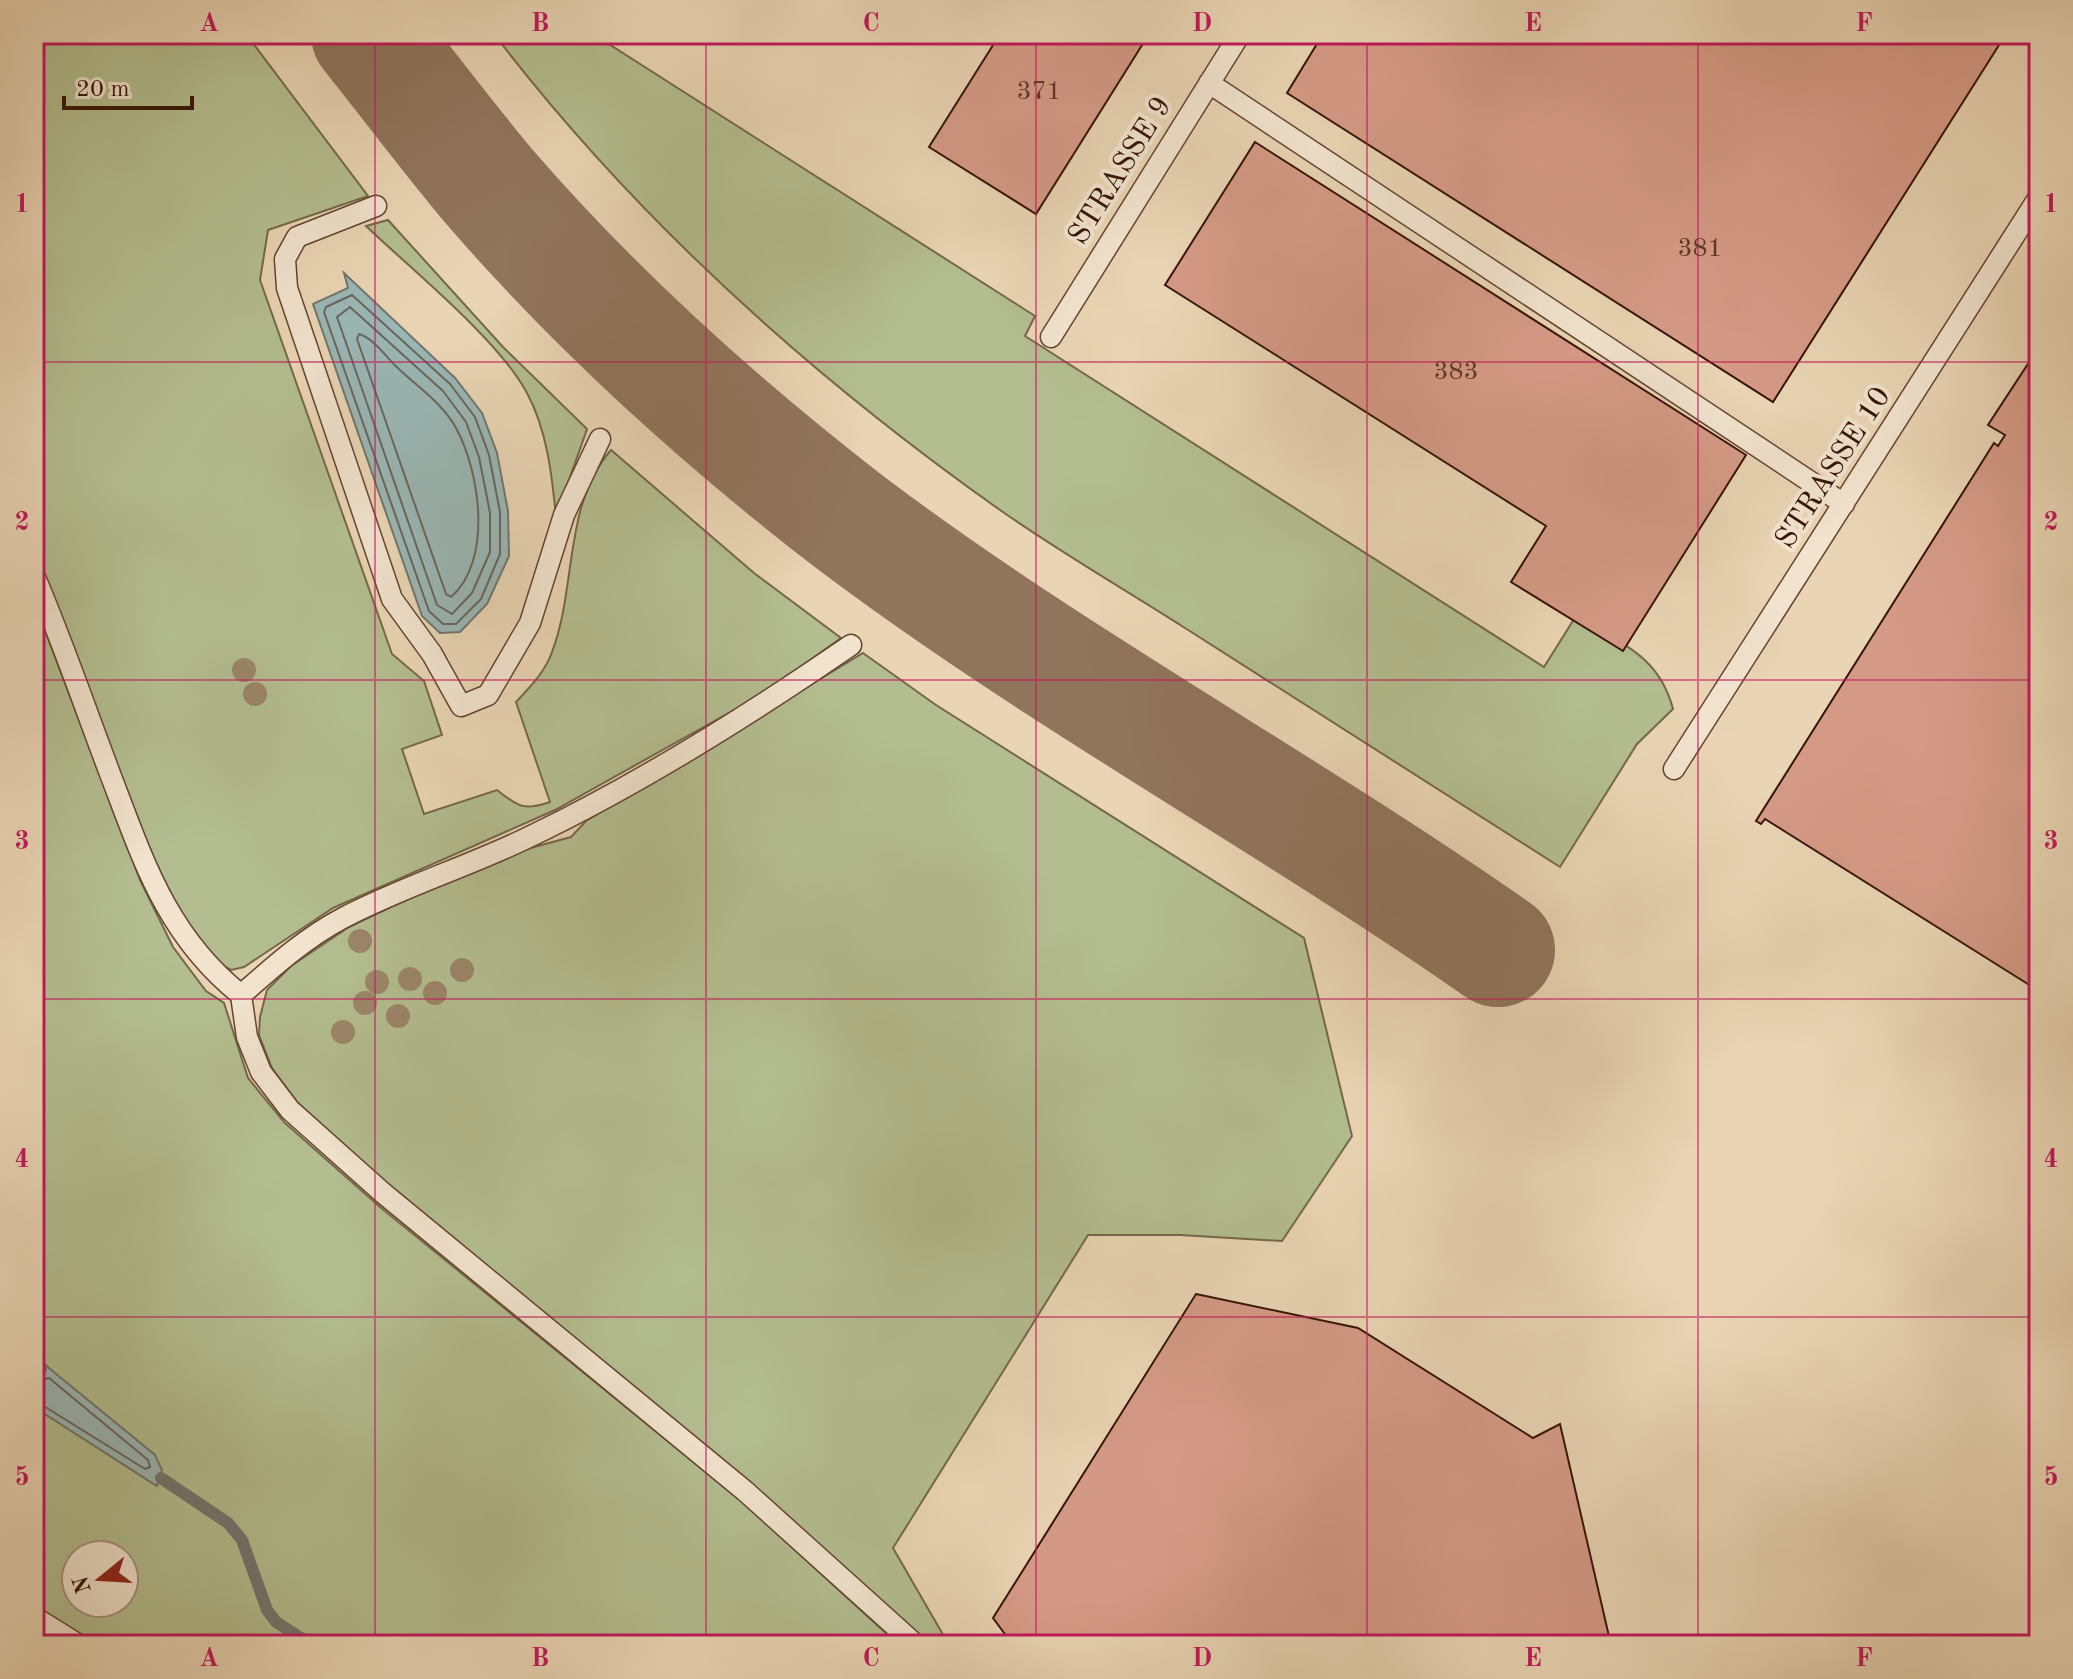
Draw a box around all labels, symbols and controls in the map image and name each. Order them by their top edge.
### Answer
text: A [199,11,219,37]
text: B [531,11,549,37]
text: C [862,11,880,37]
text: D [1192,11,1212,37]
text: E [1524,11,1542,37]
text: F [1855,11,1873,37]
scale bar [64,60,192,110]
text: 20 m [76,78,130,102]
house number: 371 [1016,79,1062,105]
street label: STRASSE 9 [1063,92,1178,250]
text: 1 [14,192,30,218]
text: 1 [2043,192,2059,218]
house number: 381 [1677,236,1723,262]
house number: 383 [1433,359,1479,385]
street label: STRASSE 10 [1771,382,1897,554]
text: 2 [14,510,30,536]
text: 2 [2043,510,2059,536]
text: 3 [14,829,30,855]
text: 3 [2043,829,2059,855]
text: 4 [14,1147,30,1173]
text: 4 [2043,1147,2059,1173]
text: 5 [14,1465,30,1491]
text: 5 [2043,1465,2059,1491]
north arrow [60,1539,140,1619]
text: N [70,1573,96,1596]
text: A [199,1646,219,1672]
text: B [531,1646,549,1672]
text: C [862,1646,880,1672]
text: D [1192,1646,1212,1672]
text: E [1524,1646,1542,1672]
text: F [1855,1646,1873,1672]

